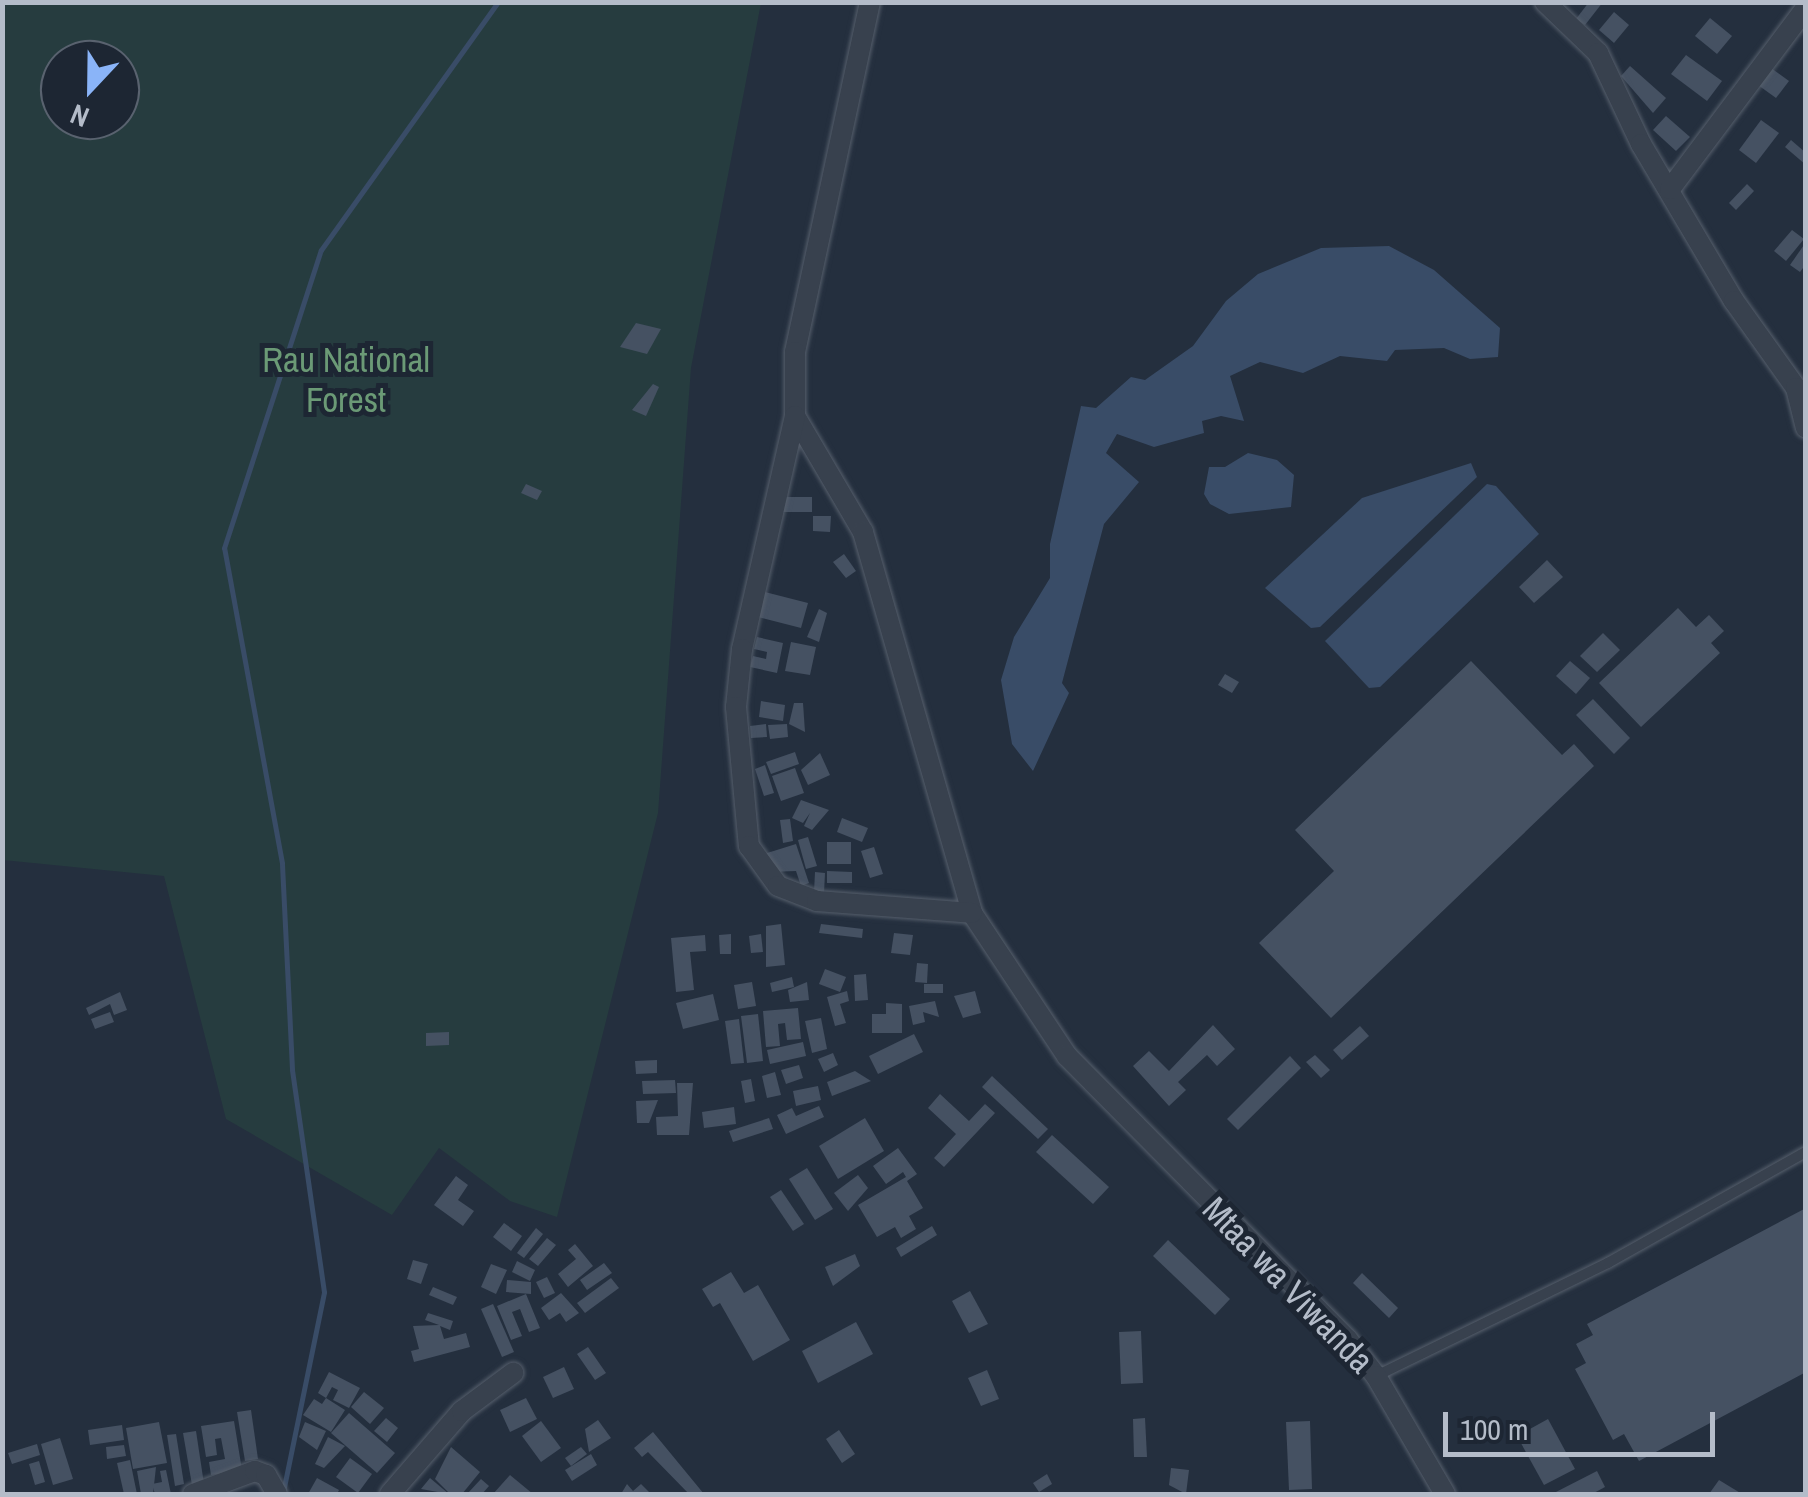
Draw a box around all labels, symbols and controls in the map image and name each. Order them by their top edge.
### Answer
north arrow [40,40,140,140]
text: N [65,95,94,137]
park label: Rau National Forest [262,339,430,421]
street label: Mtaa wa Viwanda [1194,1189,1382,1381]
scale bar [1448,1392,1720,1454]
text: 100 m [1460,1409,1528,1449]

